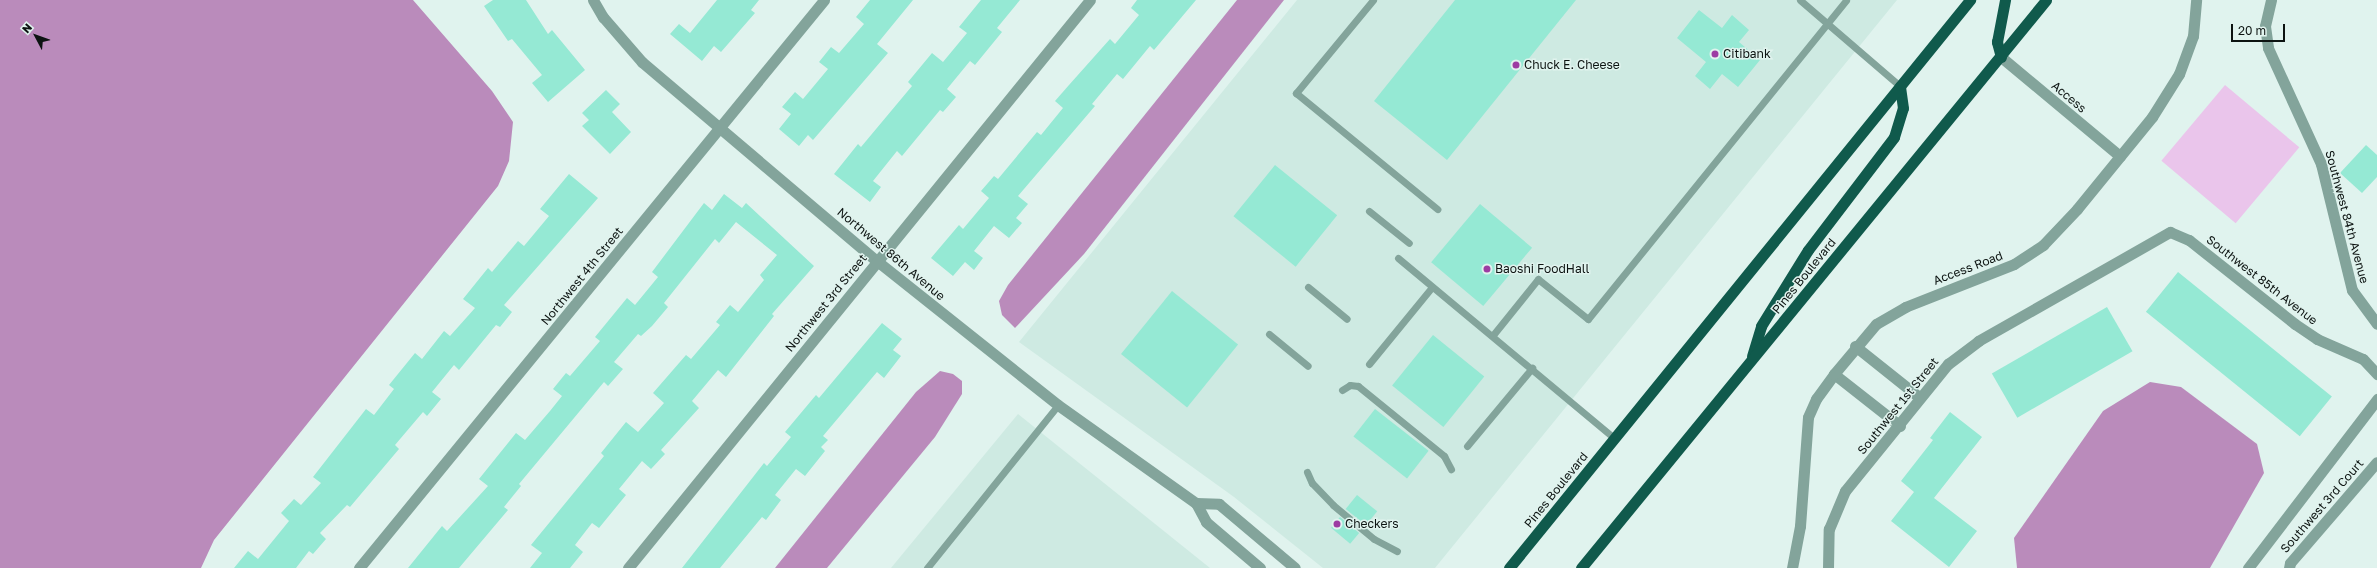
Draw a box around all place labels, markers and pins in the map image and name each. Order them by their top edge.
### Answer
place label: Citibank [1723,47,1771,61]
marker: Citibank [1710,49,1720,59]
place label: Chuck E. Cheese [1524,58,1620,72]
marker: Chuck E. Cheese [1511,60,1521,70]
place label: Baoshi FoodHall [1495,262,1589,276]
marker: Baoshi FoodHall [1482,264,1492,274]
place label: Checkers [1345,517,1399,531]
marker: Checkers [1332,519,1342,529]

